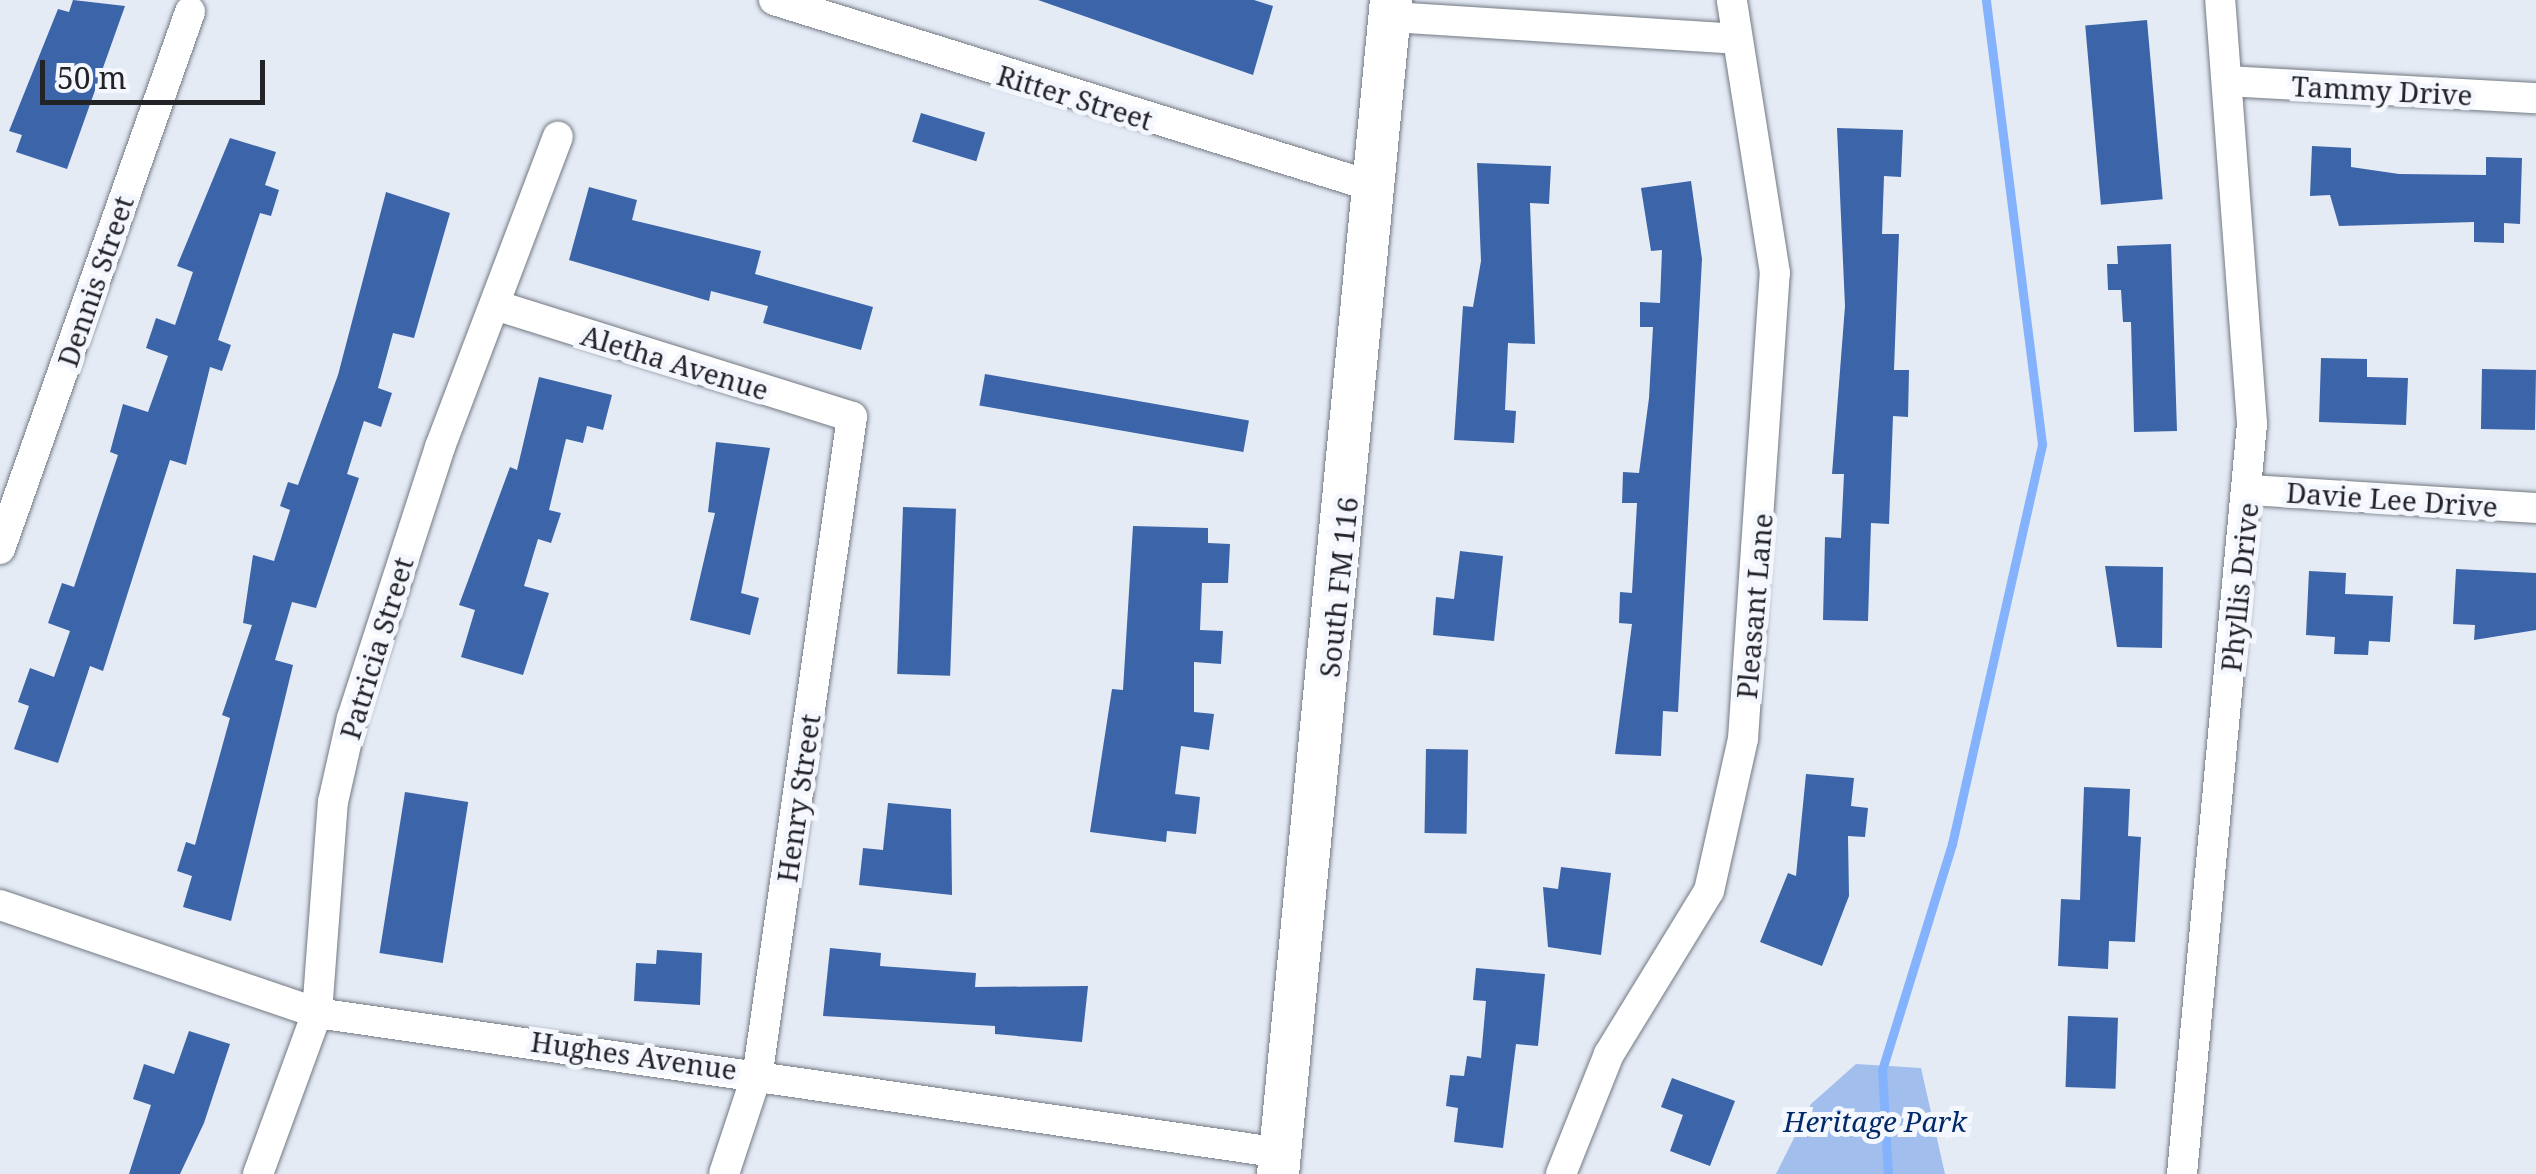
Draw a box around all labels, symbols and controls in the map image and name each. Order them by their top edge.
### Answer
scale bar [45,40,270,102]
text: 50 m [57,57,127,98]
street label: Ritter Street [993,57,1157,137]
street label: Tammy Drive [2291,68,2473,112]
street label: Dennis Street [50,191,140,371]
street label: Aletha Avenue [577,318,773,406]
street label: Davie Lee Drive [2285,475,2499,523]
street label: South FM 116 [1312,495,1364,679]
street label: Phyllis Drive [2213,501,2265,673]
street label: Pleasant Lane [1729,512,1779,700]
street label: Patricia Street [332,553,420,743]
street label: Henry Street [770,712,826,884]
street label: Hughes Avenue [529,1024,739,1086]
park label: Heritage Park [1783,1104,1967,1138]

